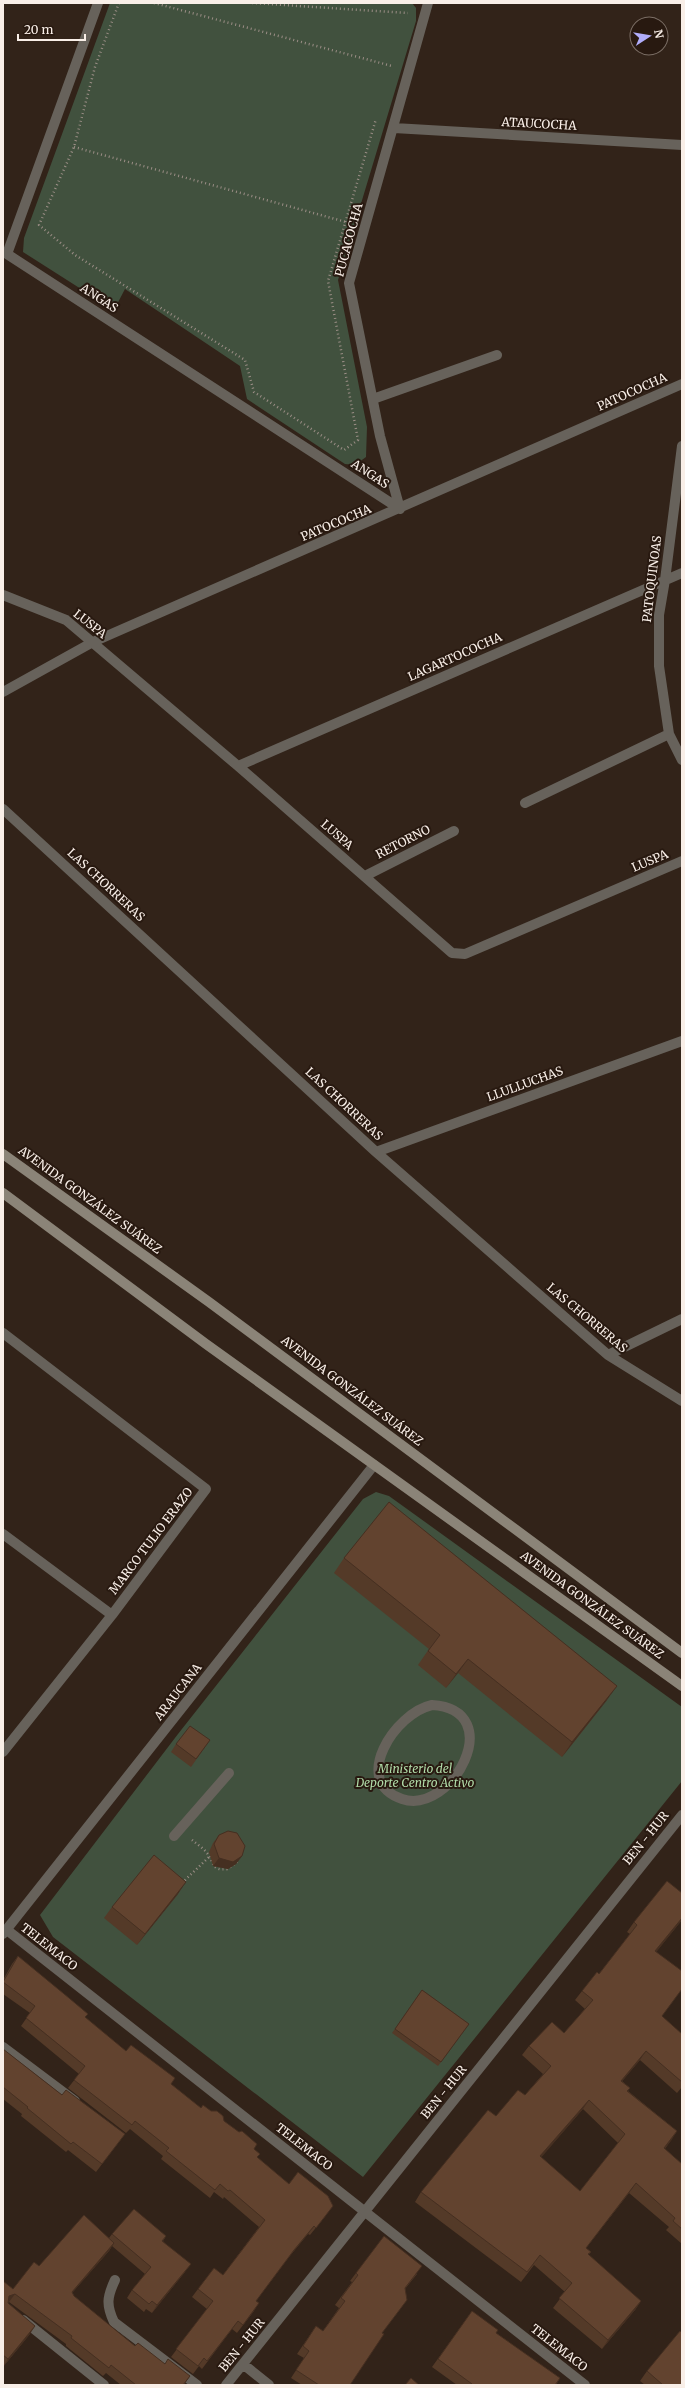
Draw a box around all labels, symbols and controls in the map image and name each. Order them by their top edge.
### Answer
scale bar [18,16,85,42]
north arrow [629,16,669,56]
text: 20 m [24,22,53,37]
text: N [651,28,667,40]
street label: ATAUCOCHA [500,114,578,133]
street label: PUCACOCHA [331,201,366,278]
street label: ANGAS [77,279,121,315]
street label: PATOCOCHA [595,369,670,414]
street label: ANGAS [348,455,392,491]
street label: PATOCOCHA [298,501,374,544]
street label: PATOQUINOAS [639,535,664,623]
street label: LUSPA [71,606,110,642]
street label: LAGARTOCOCHA [405,629,505,684]
street label: LUSPA [318,816,357,853]
street label: RETORNO [373,821,433,862]
street label: LAS CHORRERAS [64,845,148,924]
street label: LUSPA [629,846,671,875]
street label: LLULLUCHAS [485,1063,565,1104]
street label: LAS CHORRERAS [302,1064,386,1143]
street label: AVENIDA GONZÁLEZ SUÁREZ [15,1142,165,1257]
street label: LAS CHORRERAS [544,1280,631,1356]
street label: AVENIDA GONZÁLEZ SUÁREZ [278,1332,426,1449]
street label: MARCO TULIO ERAZO [106,1484,196,1597]
street label: AVENIDA GONZÁLEZ SUÁREZ [517,1547,667,1662]
street label: ARAUCANA [150,1660,205,1724]
park label: Ministerio del Deporte Centro Activo [355,1761,475,1790]
street label: BEN - HUR [620,1807,672,1867]
street label: TELEMACO [18,1920,81,1974]
street label: BEN - HUR [418,2061,470,2121]
street label: TELEMACO [273,2120,336,2174]
street label: BEN - HUR [216,2314,268,2374]
street label: TELEMACO [528,2321,591,2375]

